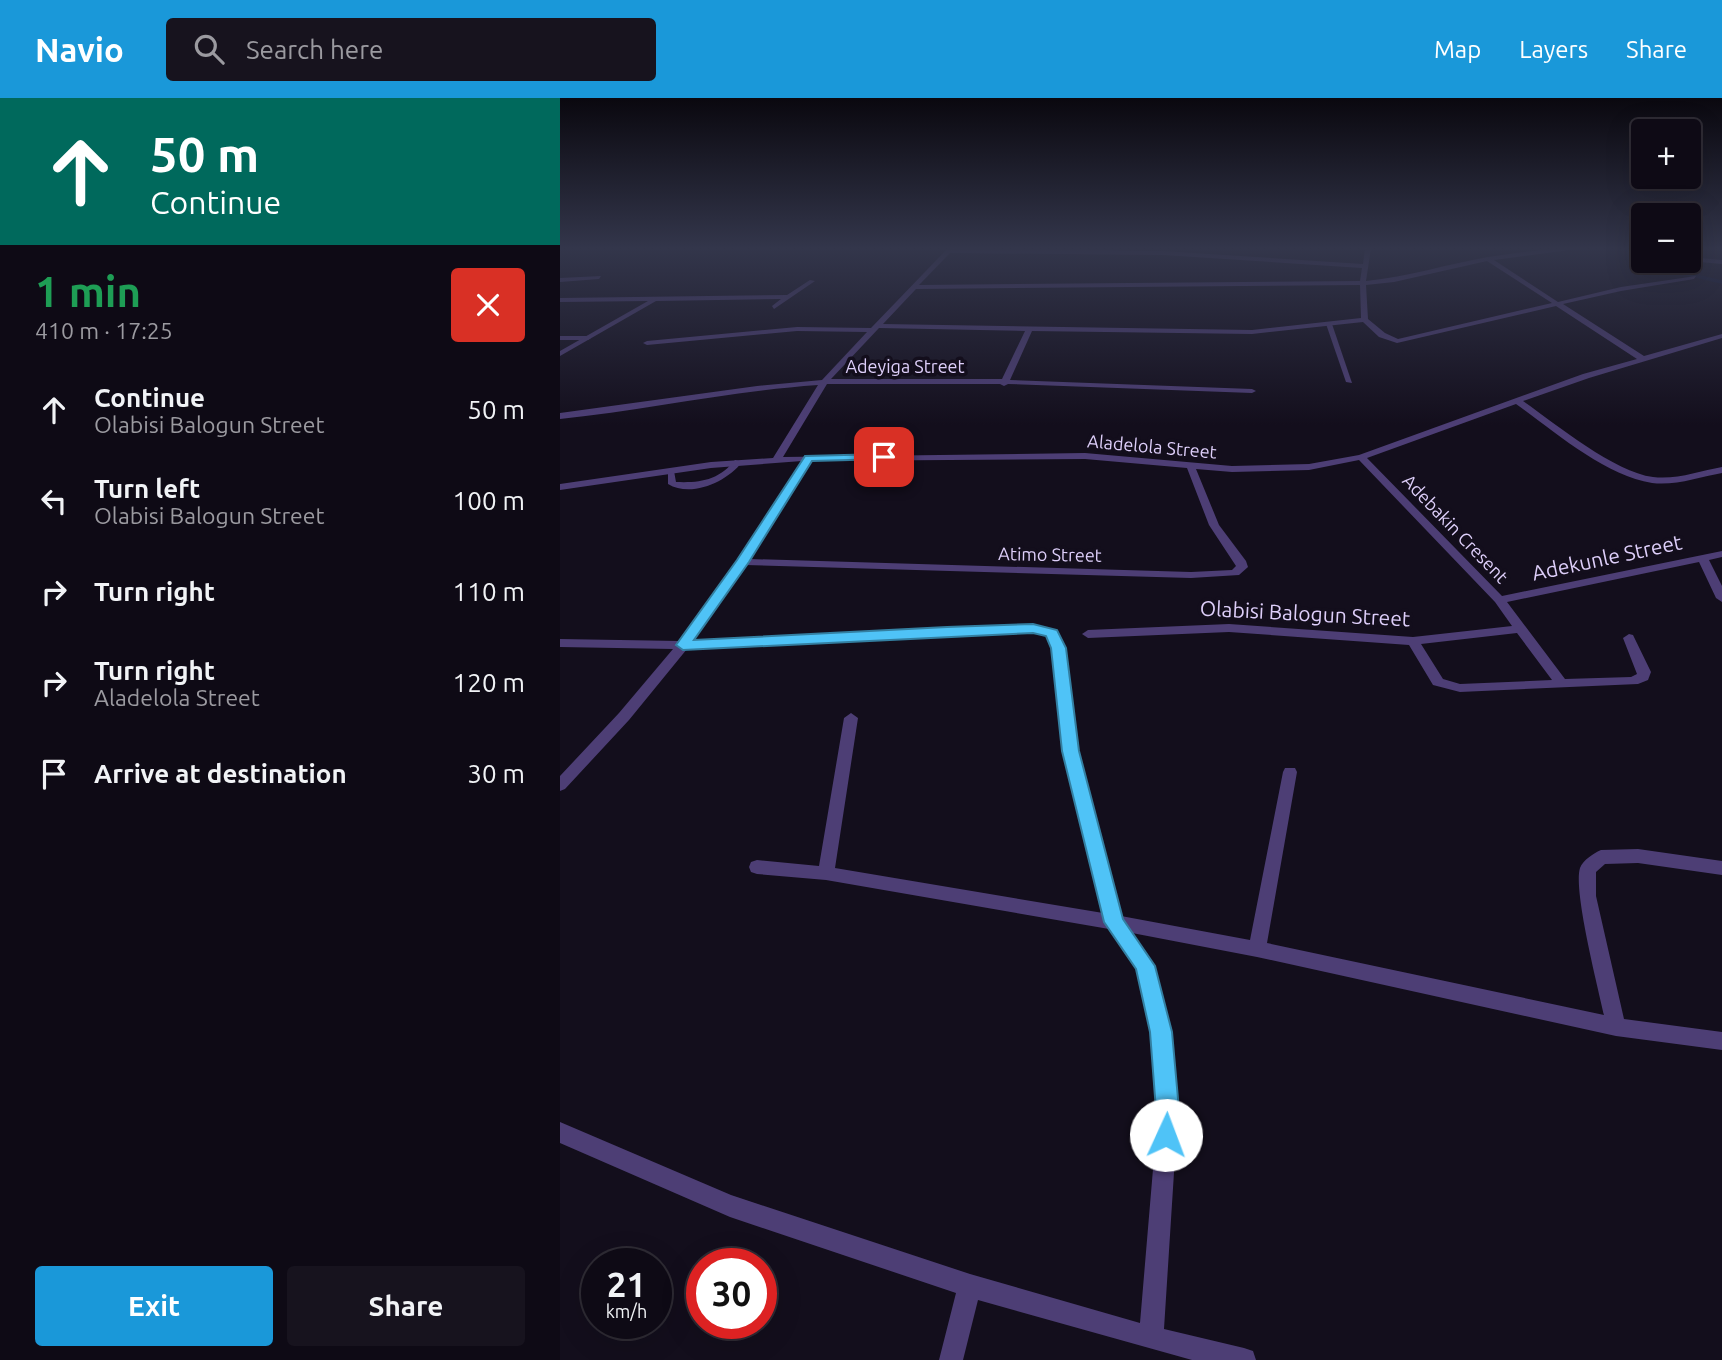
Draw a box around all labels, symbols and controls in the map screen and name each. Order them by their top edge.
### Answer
search box [166,18,656,81]
icon: search [190,30,228,68]
text: Navio [35,31,124,68]
text: Search here [246,35,383,64]
text: Map [1434,36,1481,63]
text: Layers [1519,36,1588,63]
text: Share [1626,36,1687,63]
map controls [1631,119,1701,273]
button: + [1631,119,1701,189]
icon: ahead [35,126,126,217]
text: 50 m [150,126,259,181]
text: Continue [150,184,281,220]
button: − [1631,203,1701,273]
text: 1 min [35,268,141,315]
button: close [451,268,525,342]
text: 410 m · 17:25 [35,318,173,343]
street label: Adeyiga Street [845,356,965,376]
text: Continue [94,383,205,412]
icon: ahead [35,391,73,429]
text: 50 m [467,395,525,424]
text: Olabisi Balogun Street [94,412,325,437]
pin [854,427,914,487]
street label: Aladelola Street [1087,430,1218,462]
icon: arrive [865,438,903,476]
street label: Adebakin Cresent [1399,470,1512,587]
text: Turn left [94,474,200,503]
icon: left [35,482,73,520]
text: 100 m [453,486,525,515]
text: Olabisi Balogun Street [94,503,325,528]
street label: Adekunle Street [1530,529,1684,585]
street label: Atimo Street [998,543,1102,565]
icon: right [35,573,73,611]
text: Turn right [94,577,215,606]
text: 110 m [453,577,525,606]
street label: Olabisi Balogun Street [1199,596,1411,630]
text: Turn right [94,656,215,685]
icon: right [35,664,73,702]
text: 120 m [453,668,525,697]
text: Aladelola Street [94,685,260,710]
icon: arrive [35,755,73,793]
text: Arrive at destination [94,759,347,788]
text: 30 m [467,759,525,788]
position arrow [1129,1098,1203,1172]
speed limit sign: 30 [686,1248,777,1339]
text: 21 [607,1264,646,1304]
button: Exit [35,1266,273,1346]
button: Share [287,1266,525,1346]
text: km/h [606,1301,647,1321]

